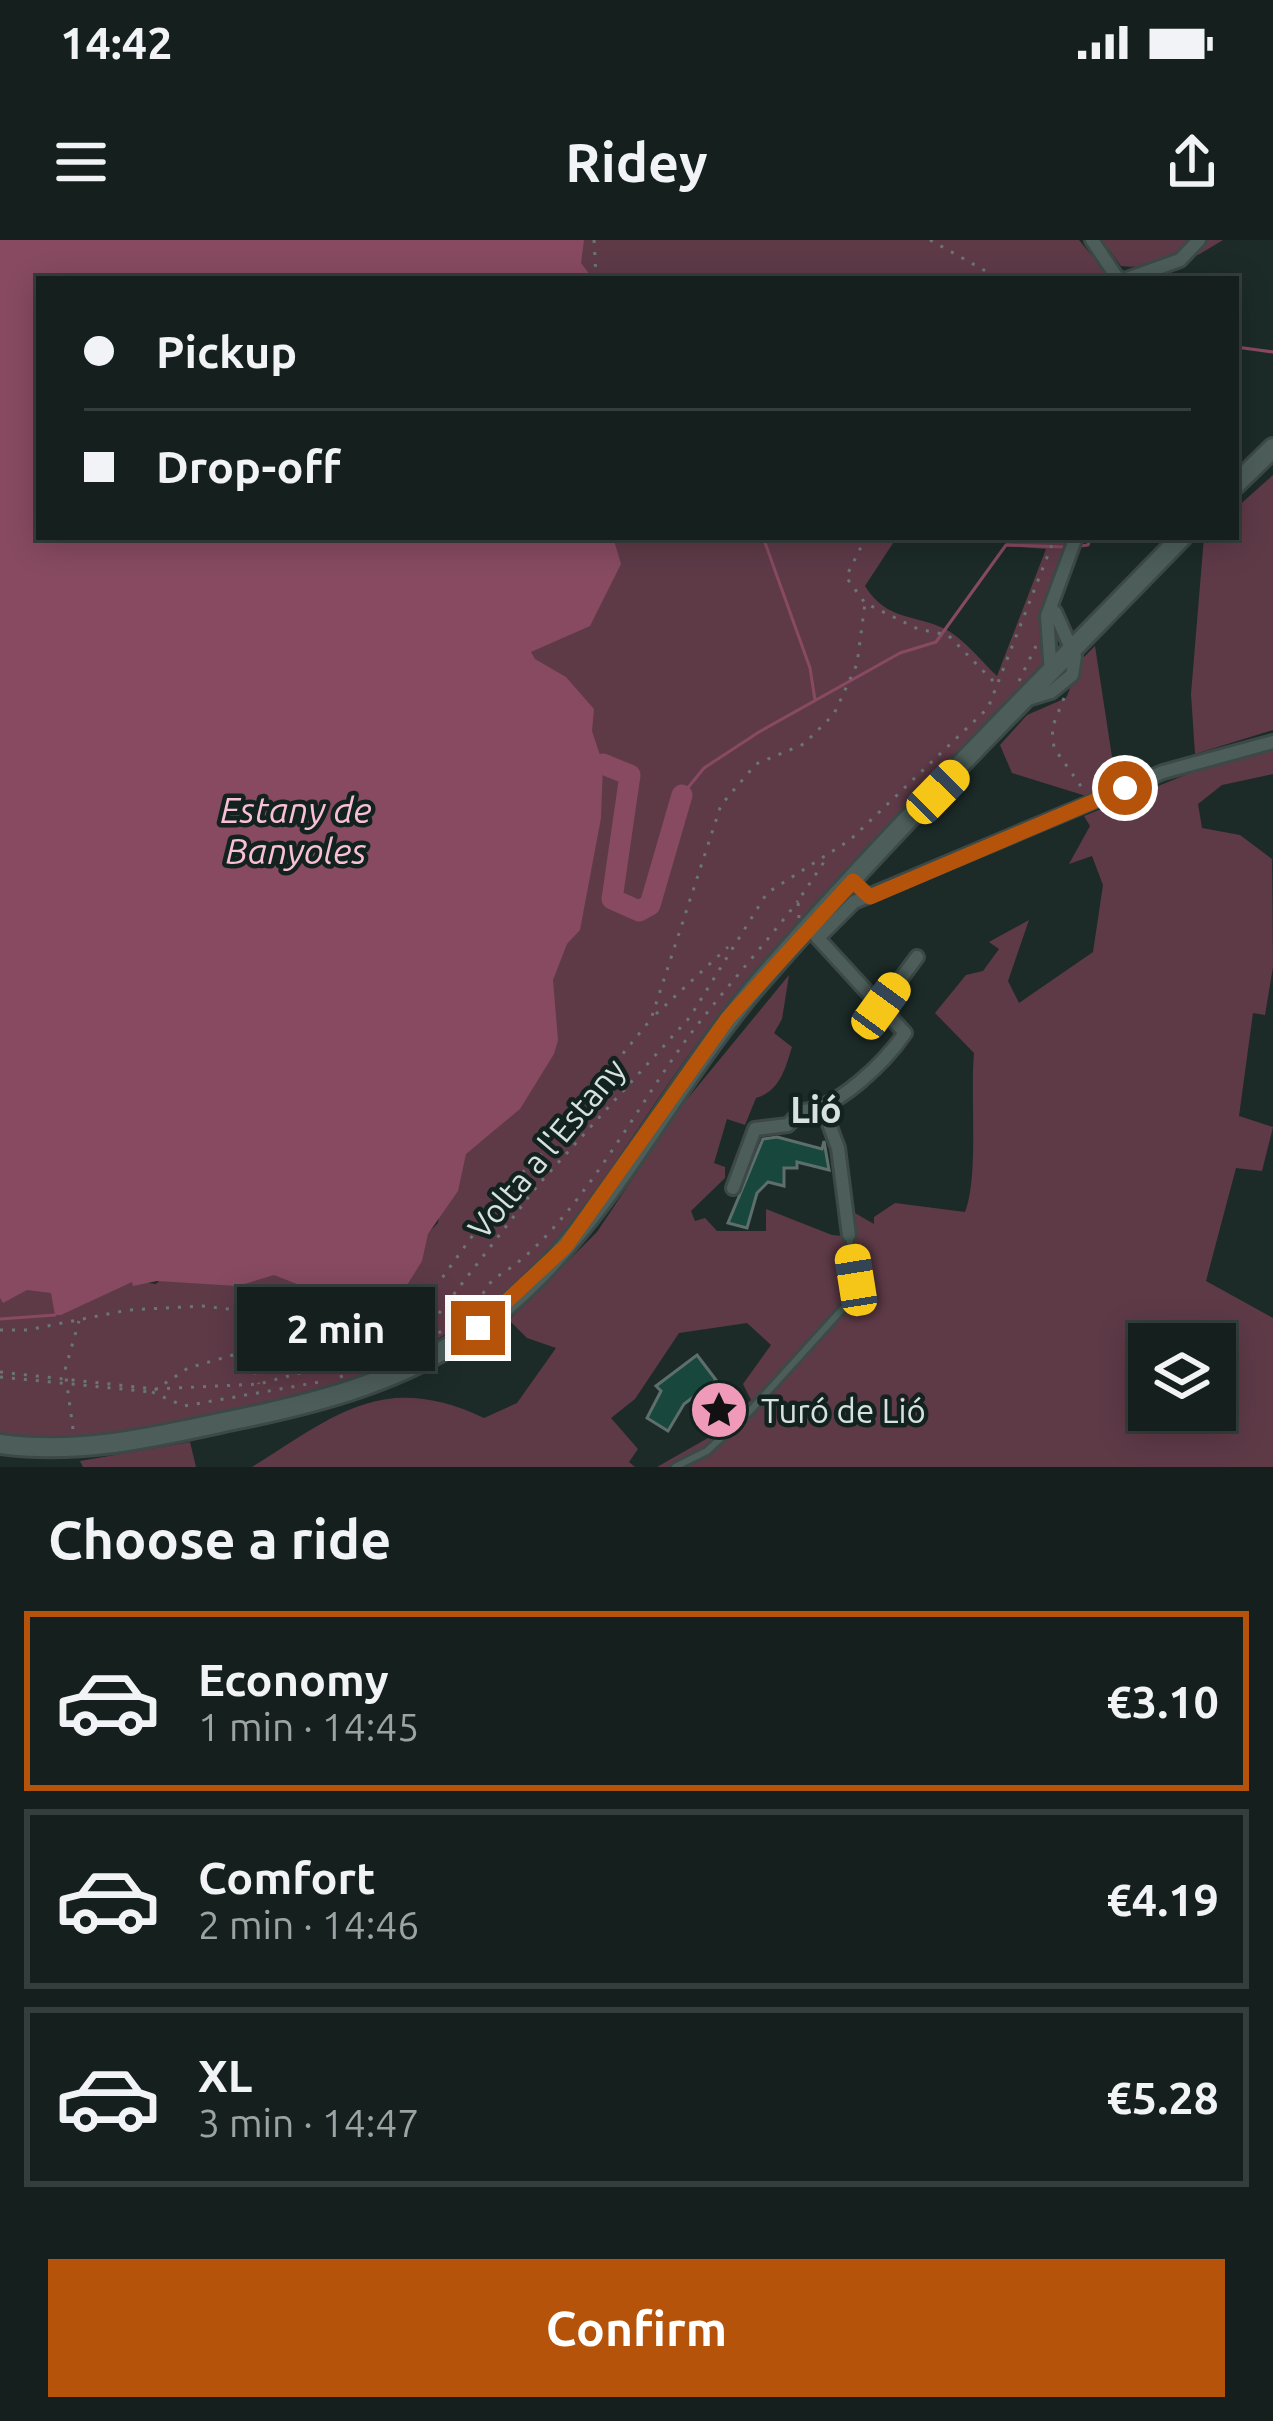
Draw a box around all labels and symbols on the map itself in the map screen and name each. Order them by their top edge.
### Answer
car [900,754,976,830]
route start [1098,761,1152,815]
water label: Estany de Banyoles [220,789,372,871]
car [845,966,917,1046]
street label: Volta a l'Estany [460,1050,632,1245]
district label: Lió [790,1089,842,1130]
car [833,1242,879,1318]
callout: 2 min [238,1286,436,1370]
route end [451,1301,505,1355]
place icon: Turó de Lió [688,1379,750,1441]
place label: Turó de Lió [761,1392,926,1429]

